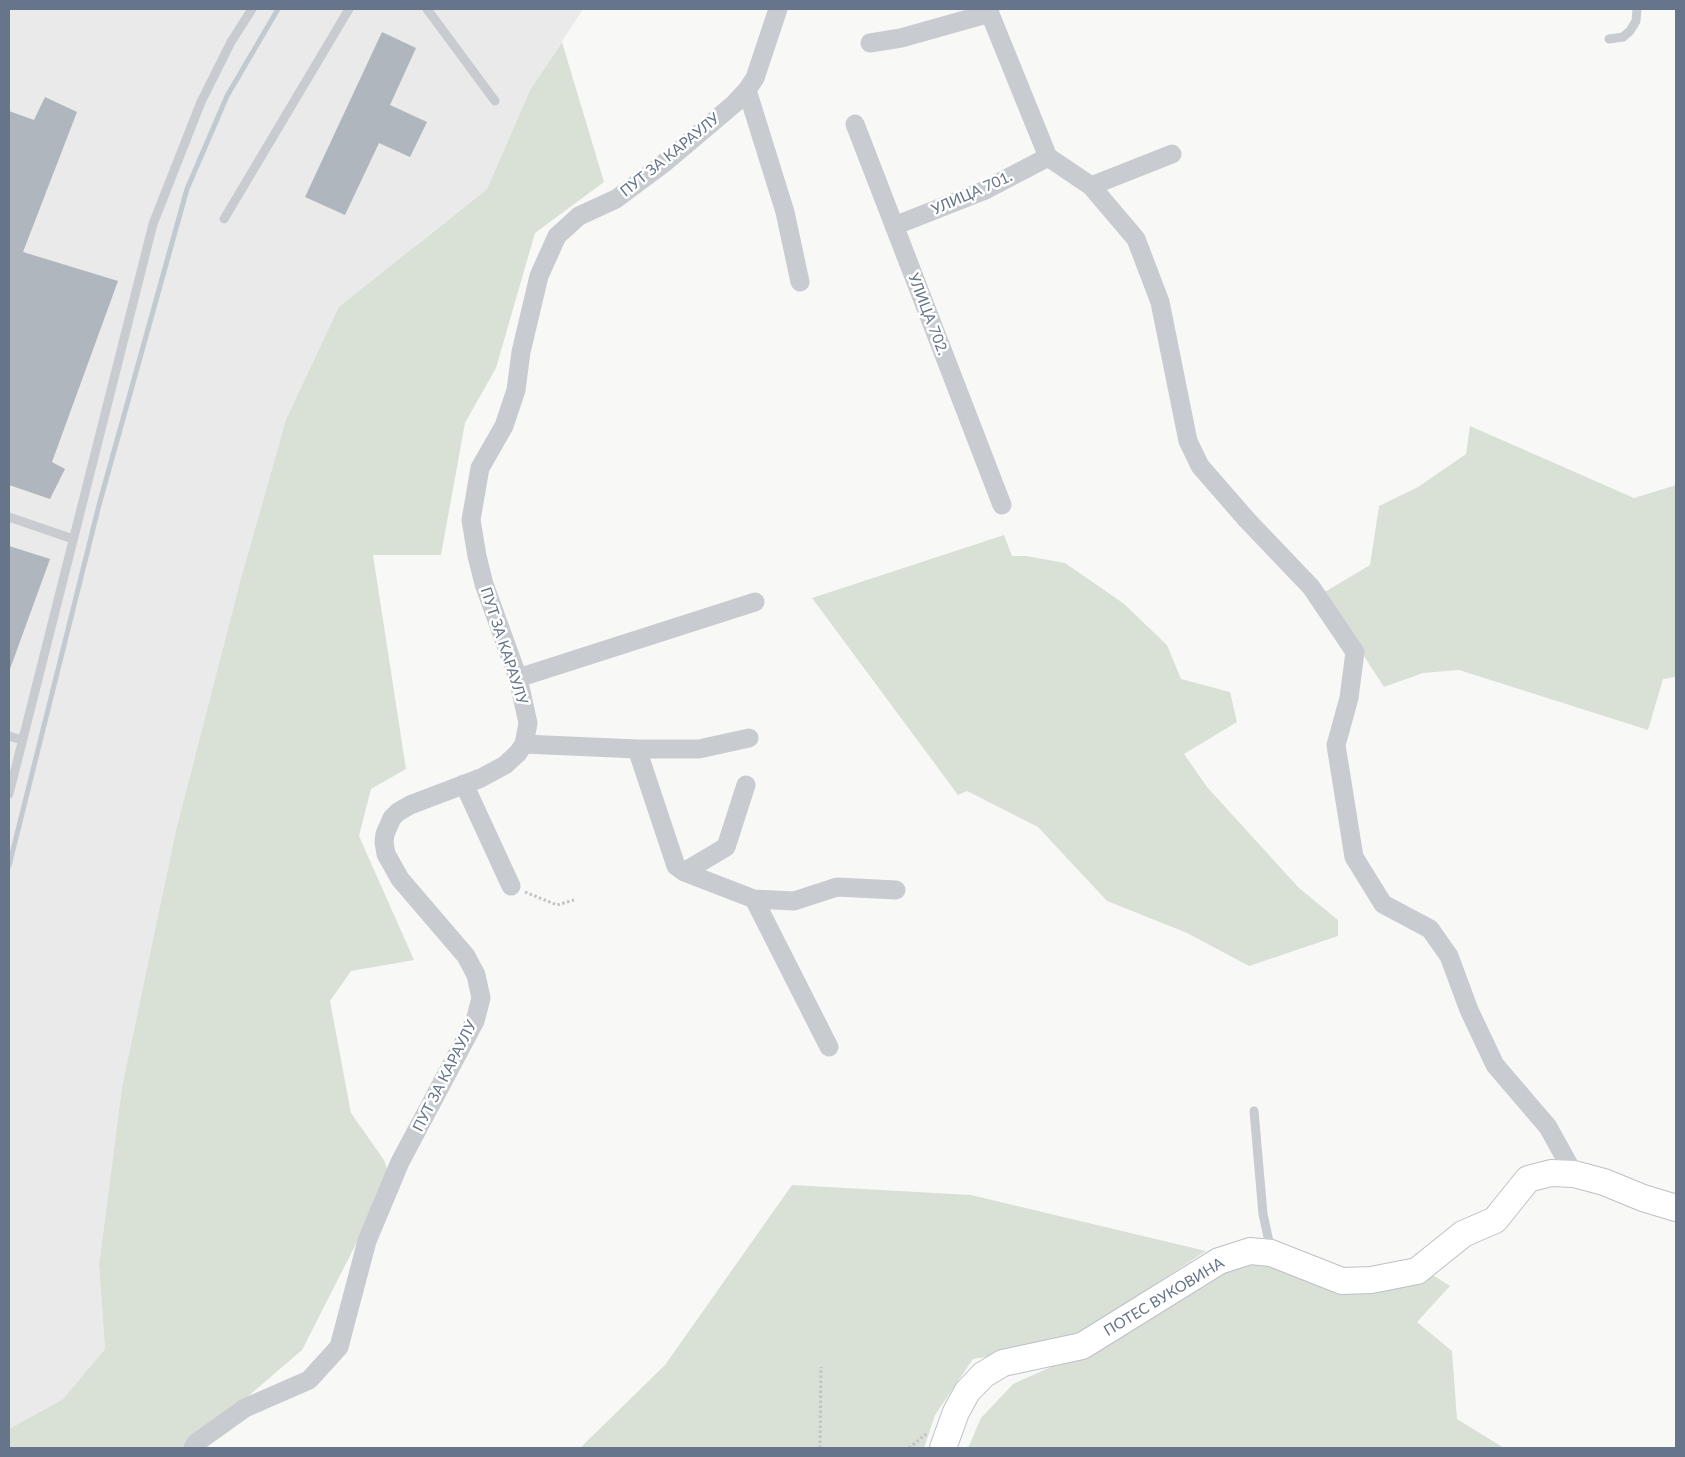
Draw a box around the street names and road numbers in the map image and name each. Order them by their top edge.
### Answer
street label: ПУТ ЗА КАРАУЛУ [617,109,723,201]
street label: УЛИЦА 701. [929,167,1015,219]
street label: УЛИЦА 702. [904,271,952,357]
street label: ПУТ ЗА КАРАУЛУ [477,585,531,707]
street label: ПУТ ЗА КАРАУЛУ [409,1017,481,1135]
street label: ПОТЕС ВУКОВИНА [1101,1254,1227,1340]

